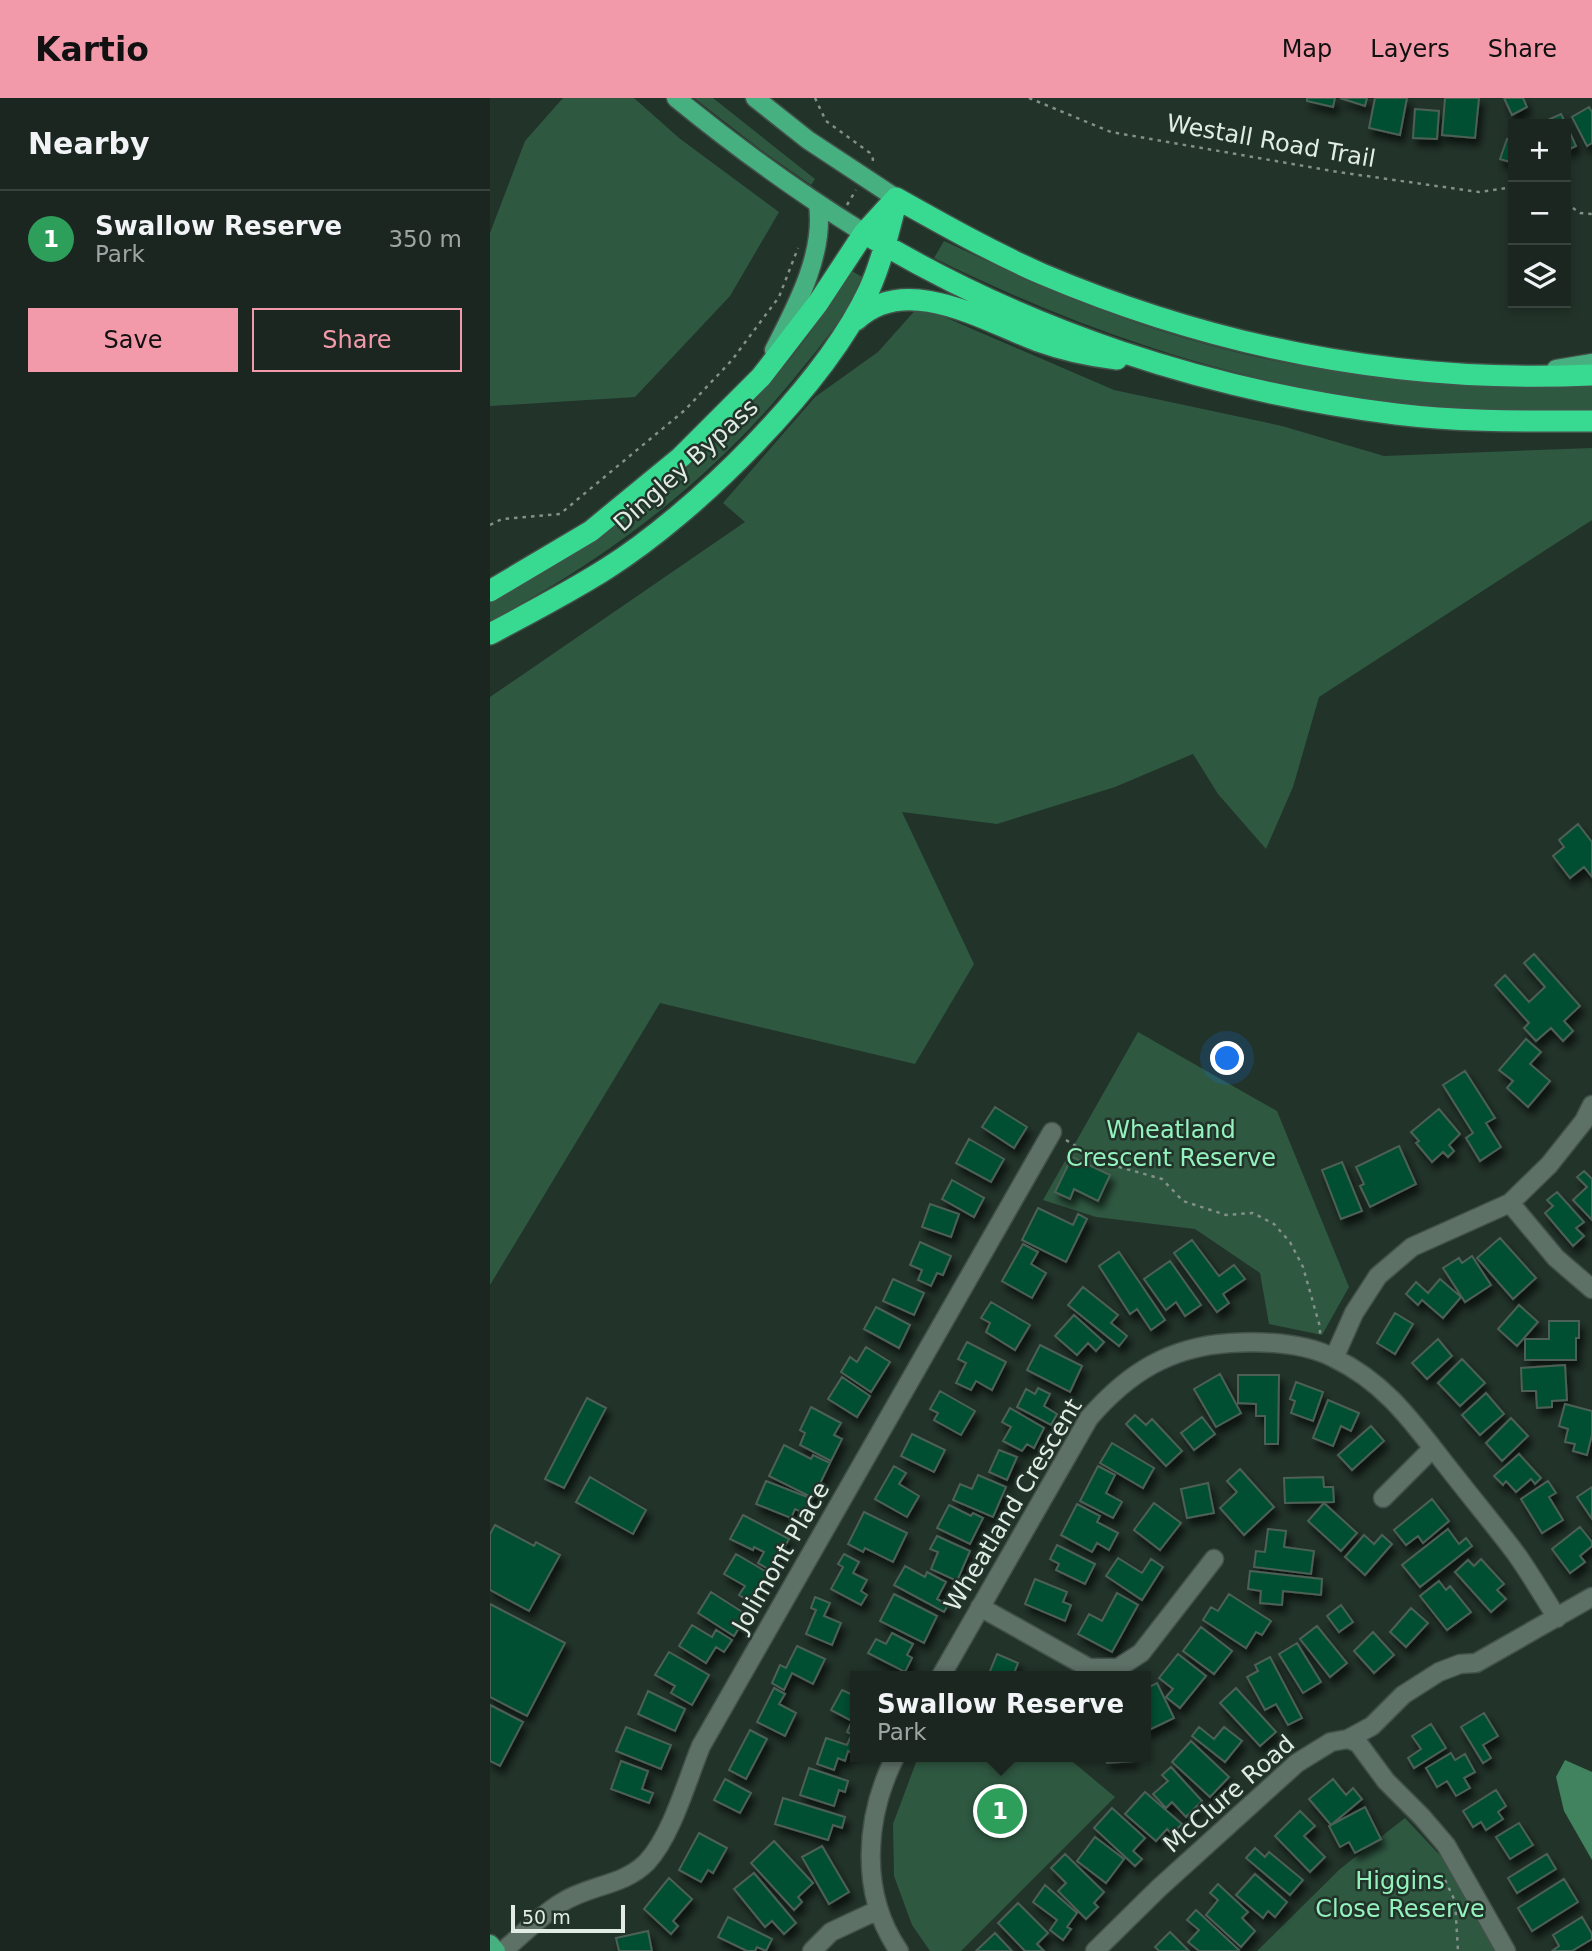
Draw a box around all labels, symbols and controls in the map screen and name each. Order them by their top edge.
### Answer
text: Kartio [35,30,149,69]
text: Map [1282,35,1332,63]
text: Layers [1370,35,1450,63]
text: Share [1488,35,1557,63]
street label: Westall Road Trail [1164,109,1378,173]
map controls [1508,119,1571,308]
button: + [1508,119,1571,182]
text: Nearby [28,126,150,161]
button: − [1508,182,1571,245]
text: Swallow Reserve [95,211,342,241]
text: 1 [43,226,59,252]
text: 350 m [388,226,462,252]
text: Park [95,241,145,267]
button: layers [1508,245,1571,308]
button: Save [28,308,238,372]
button: Share [252,308,462,372]
street label: Dingley Bypass [608,393,764,537]
your location [1210,1041,1244,1075]
park label: Wheatland Crescent Reserve [1066,1116,1276,1172]
street label: Wheatland Crescent [938,1394,1088,1616]
street label: Jolimont Place [726,1477,835,1639]
popup [850,1671,1151,1762]
text: Swallow Reserve [877,1689,1124,1719]
text: Park [877,1719,927,1745]
street label: McClure Road [1158,1729,1300,1859]
pin: 1 [977,1785,1023,1837]
park label: Higgins Close Reserve [1315,1867,1485,1923]
scale bar [511,1902,625,1934]
text: 50 m [522,1906,571,1928]

